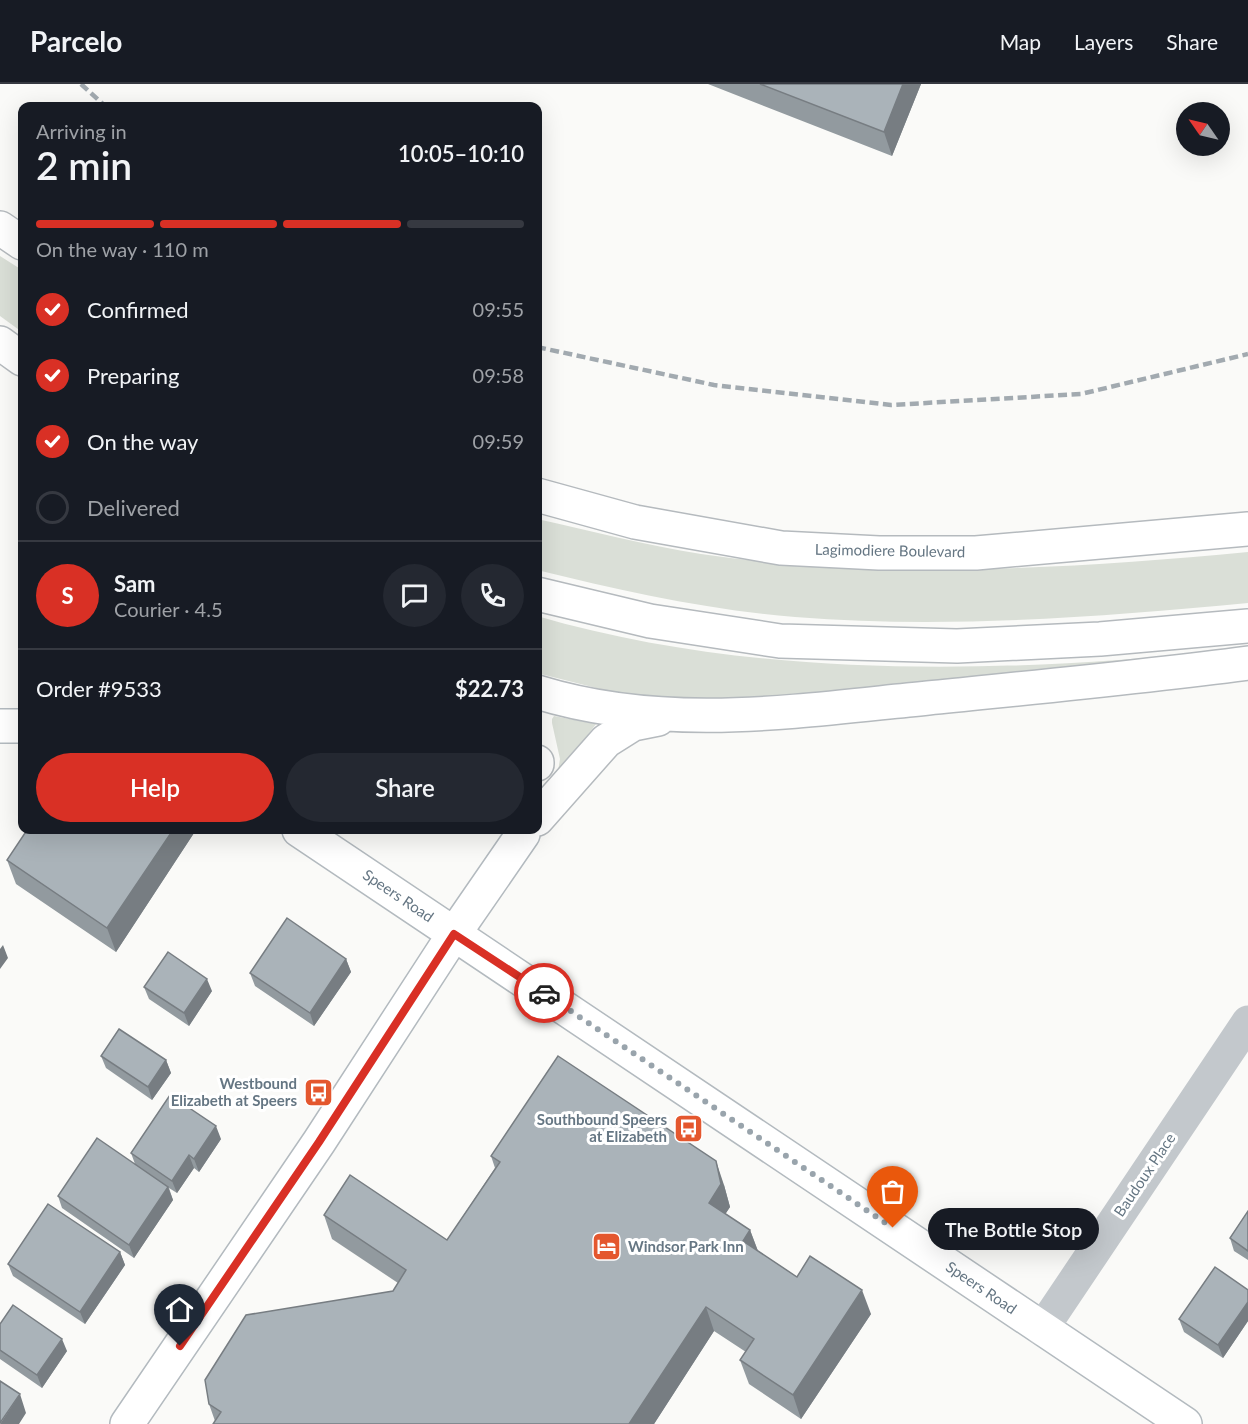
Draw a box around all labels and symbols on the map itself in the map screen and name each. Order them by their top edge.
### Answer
north arrow [1176,102,1230,156]
street label: Lagimodiere Boulevard [815,540,965,560]
street label: Speers Road [360,865,437,925]
courier [514,963,574,1023]
place label: Westbound Elizabeth at Speers [171,1074,297,1109]
bus stop icon: Westbound Elizabeth at Speers [302,1077,334,1109]
place label: Southbound Speers at Elizabeth [537,1110,667,1145]
bus stop icon: Southbound Speers at Elizabeth [672,1113,704,1145]
street label: Baudoux Place [1110,1129,1179,1220]
pin [867,1166,918,1228]
callout: The Bottle Stop [929,1207,1100,1249]
hotel icon: Windsor Park Inn [591,1231,623,1263]
place label: Windsor Park Inn [628,1237,744,1255]
street label: Speers Road [943,1257,1020,1317]
pin [154,1284,205,1346]

